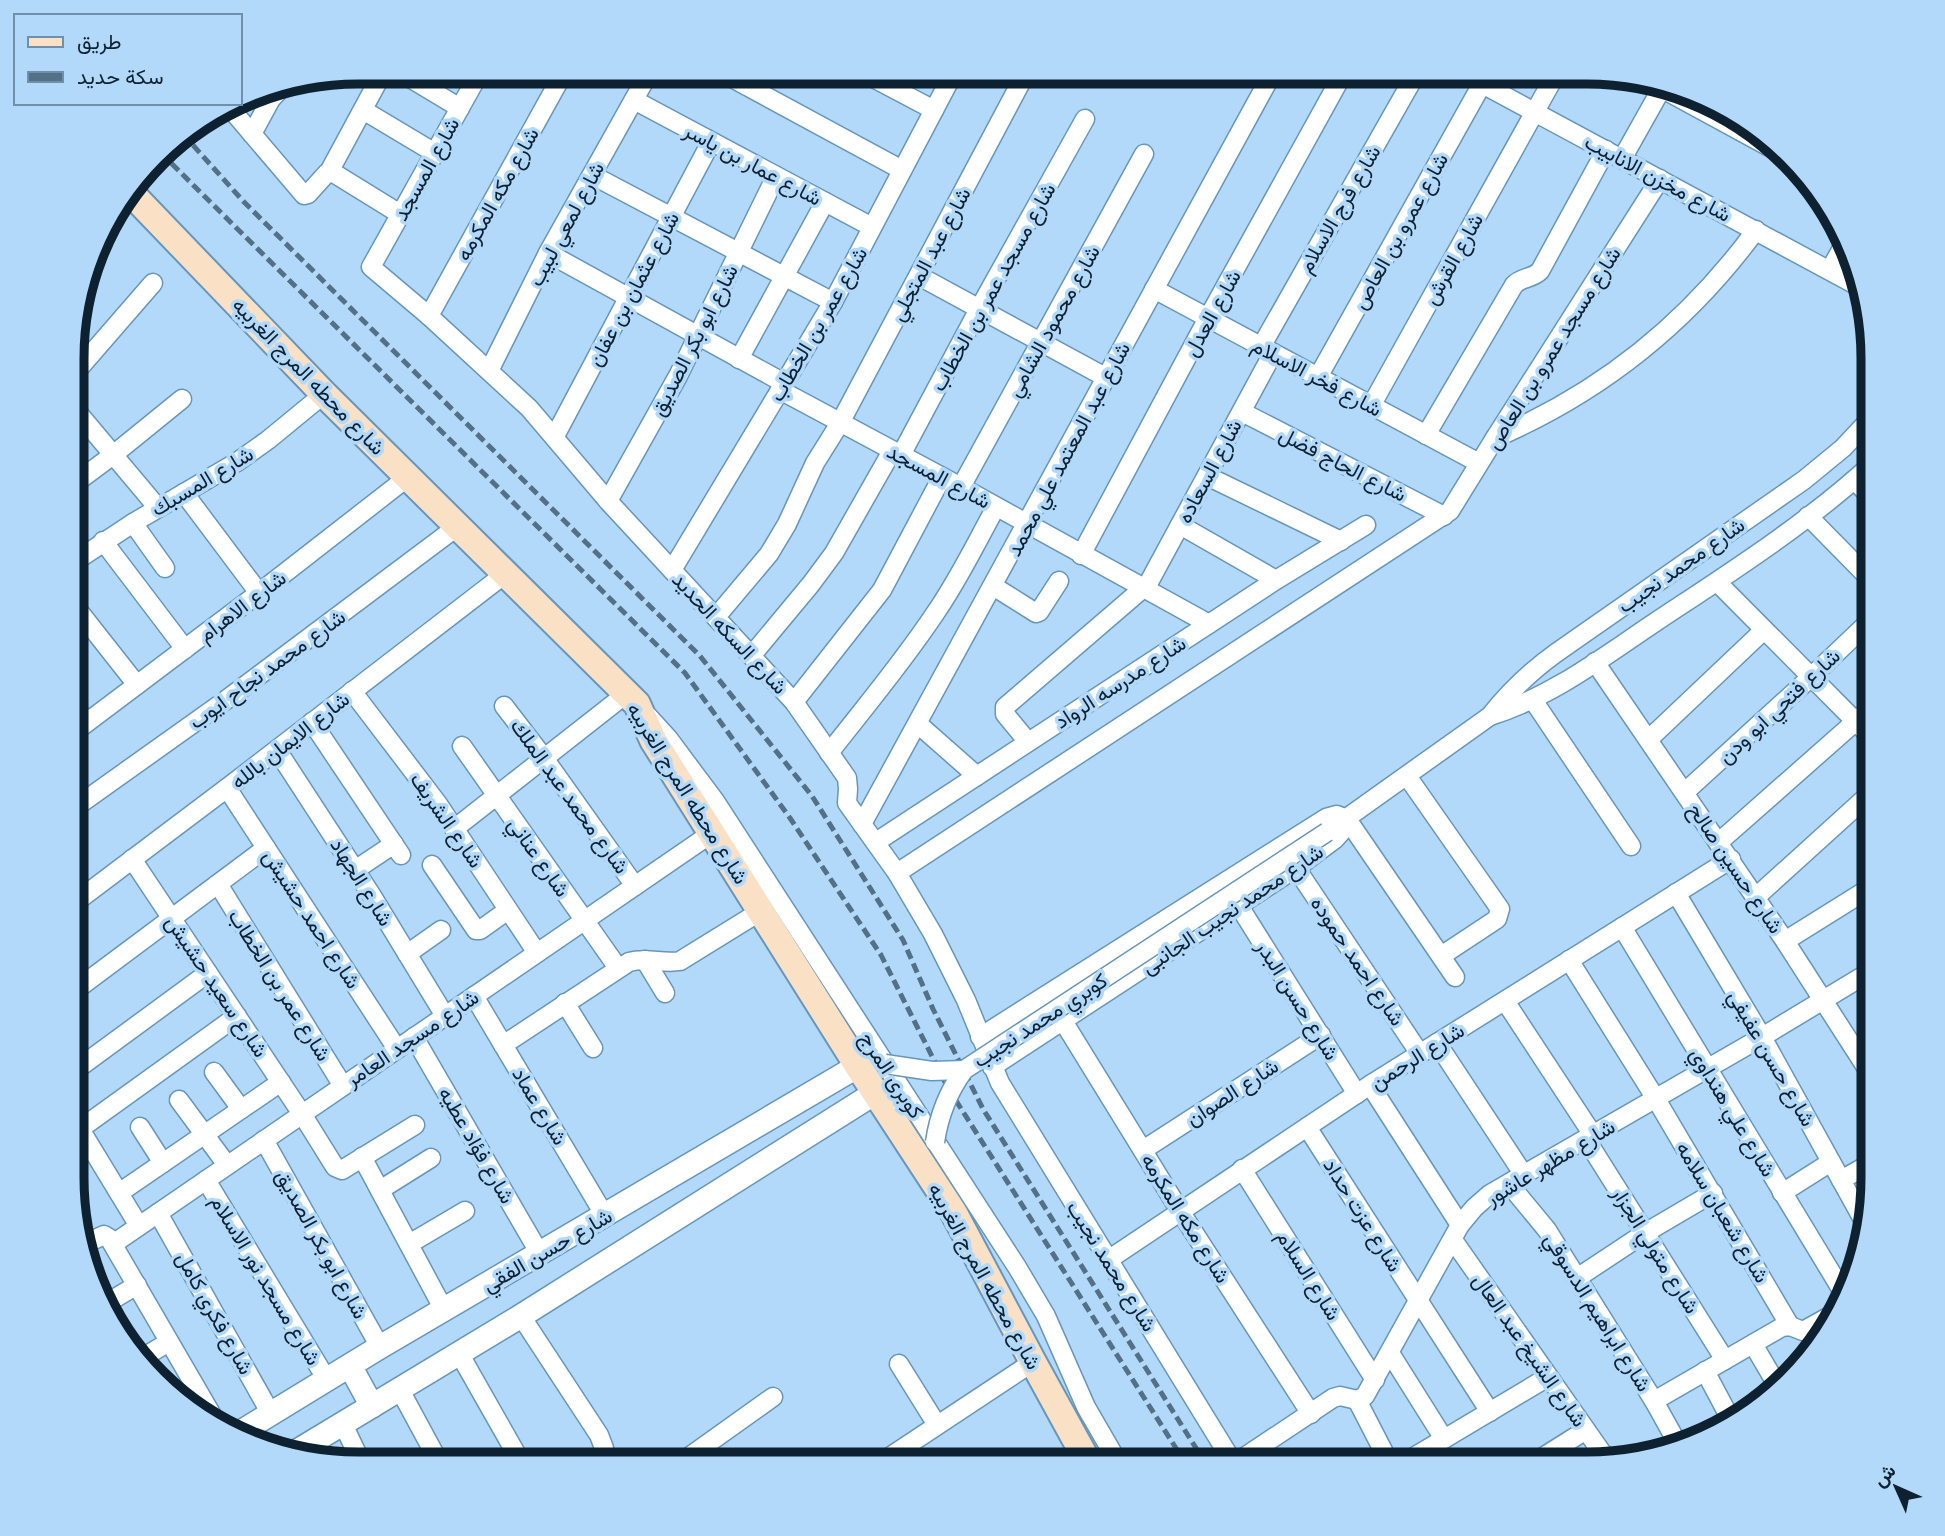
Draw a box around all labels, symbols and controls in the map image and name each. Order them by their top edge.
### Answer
legend [14,14,242,105]
text: طريق [77,28,122,55]
text: سكة حديد [77,63,164,90]
street label: شارع المسجد [387,113,466,226]
street label: شارع عمار بن ياسر [678,116,827,213]
street label: شارع مكه المكرمه [449,123,546,266]
street label: شارع مخزن الانابيب [1580,128,1736,229]
street label: شارع فرج الاسلام [1291,140,1387,278]
street label: شارع عمرو بن العاص [1346,148,1455,314]
street label: شارع لمعي لبيب [522,157,614,293]
street label: شارع مسجد عمر بن الخطاب [924,178,1062,396]
street label: شارع عبد المتجلي [883,183,980,327]
street label: شارع عثمان بن عفان [581,207,686,371]
street label: شارع القرش [1417,209,1490,310]
street label: شارع محمود الشامي [1000,240,1109,404]
street label: شارع مسجد عمرو بن العاص [1479,241,1627,455]
street label: شارع عمر بن الخطاب [763,242,874,407]
street label: شارع ابو بكر الصديق [644,260,745,421]
street label: شارع العدل [1177,265,1248,362]
street label: شارع محطه المرج الغربيه [226,291,391,461]
street label: شارع فخر الاسلام [1247,331,1387,424]
street label: شارع عبد المعتمد علي محمد [1000,337,1140,563]
street label: شارع السعاده [1170,414,1248,528]
street label: شارع الحاج فضل [1274,420,1411,509]
street label: شارع المسجد [882,437,996,516]
street label: شارع المسبك [146,440,259,523]
street label: شارع محمد نجيب [1612,511,1750,620]
street label: شارع الاهرام [193,564,292,649]
street label: شارع السكه الحديد [666,566,794,700]
street label: شارع محمد نجاح ايوب [183,603,351,736]
street label: شارع مدرسه الرواد [1049,629,1191,735]
street label: شارع فتحي ابو ودن [1712,642,1849,773]
street label: شارع الايمان بالله [225,685,355,796]
street label: شارع محطه المرج الغربيه [620,697,755,889]
street label: شارع محمد عبد الملك [504,713,635,879]
street label: شارع الشريف [403,767,490,874]
street label: شارع حسين صالح [1682,797,1790,939]
street label: شارع عناني [499,812,576,904]
street label: شارع الجهاد [324,833,400,932]
street label: شارع محمد نجيب الجانبى [1136,838,1329,981]
street label: شارع احمد حشيش [256,844,367,994]
street label: شارع احمد حموده [1304,891,1411,1031]
street label: شارع عمر بن الخطاب [222,904,338,1067]
street label: شارع سعيد حشيش [159,910,275,1063]
street label: شارع حسن البدر [1249,934,1346,1066]
street label: كوبري محمد نجيب [968,967,1114,1077]
street label: شارع مسجد العامر [339,983,484,1094]
street label: شارع حسن عفيفي [1719,985,1822,1133]
street label: شارع الرحمن [1365,1016,1470,1096]
street label: كوبرى المرج [853,1026,930,1124]
street label: شارع علي هنداوي [1680,1042,1782,1184]
street label: شارع الصوان [1181,1052,1284,1133]
street label: شارع عماد [505,1062,574,1150]
street label: شارع فؤاد عطيه [432,1082,521,1209]
street label: شارع مظهر عاشور [1479,1113,1620,1213]
street label: شارع شعبان سلامه [1669,1137,1776,1288]
street label: شارع مكه المكرمه [1134,1148,1237,1288]
street label: شارع عزت حداد [1317,1153,1409,1277]
street label: شارع ابو بكر الصديق [269,1165,374,1324]
street label: شارع محطه المرج الغربيه [922,1178,1048,1375]
street label: شارع متولي الجزار [1602,1181,1706,1321]
street label: شارع مسجد نور الاسلام [204,1190,327,1371]
street label: شارع محمد نجيب [1060,1196,1163,1337]
street label: شارع حسن الفقي [477,1202,619,1302]
street label: شارع السلام [1270,1225,1347,1326]
street label: شارع ابراهيم الدسوقي [1535,1228,1658,1399]
street label: شارع فكري كامل [167,1247,260,1381]
street label: شارع الشيخ عبد العال [1466,1268,1593,1433]
north arrow [1861,1452,1931,1522]
text: ش [1867,1458,1901,1492]

